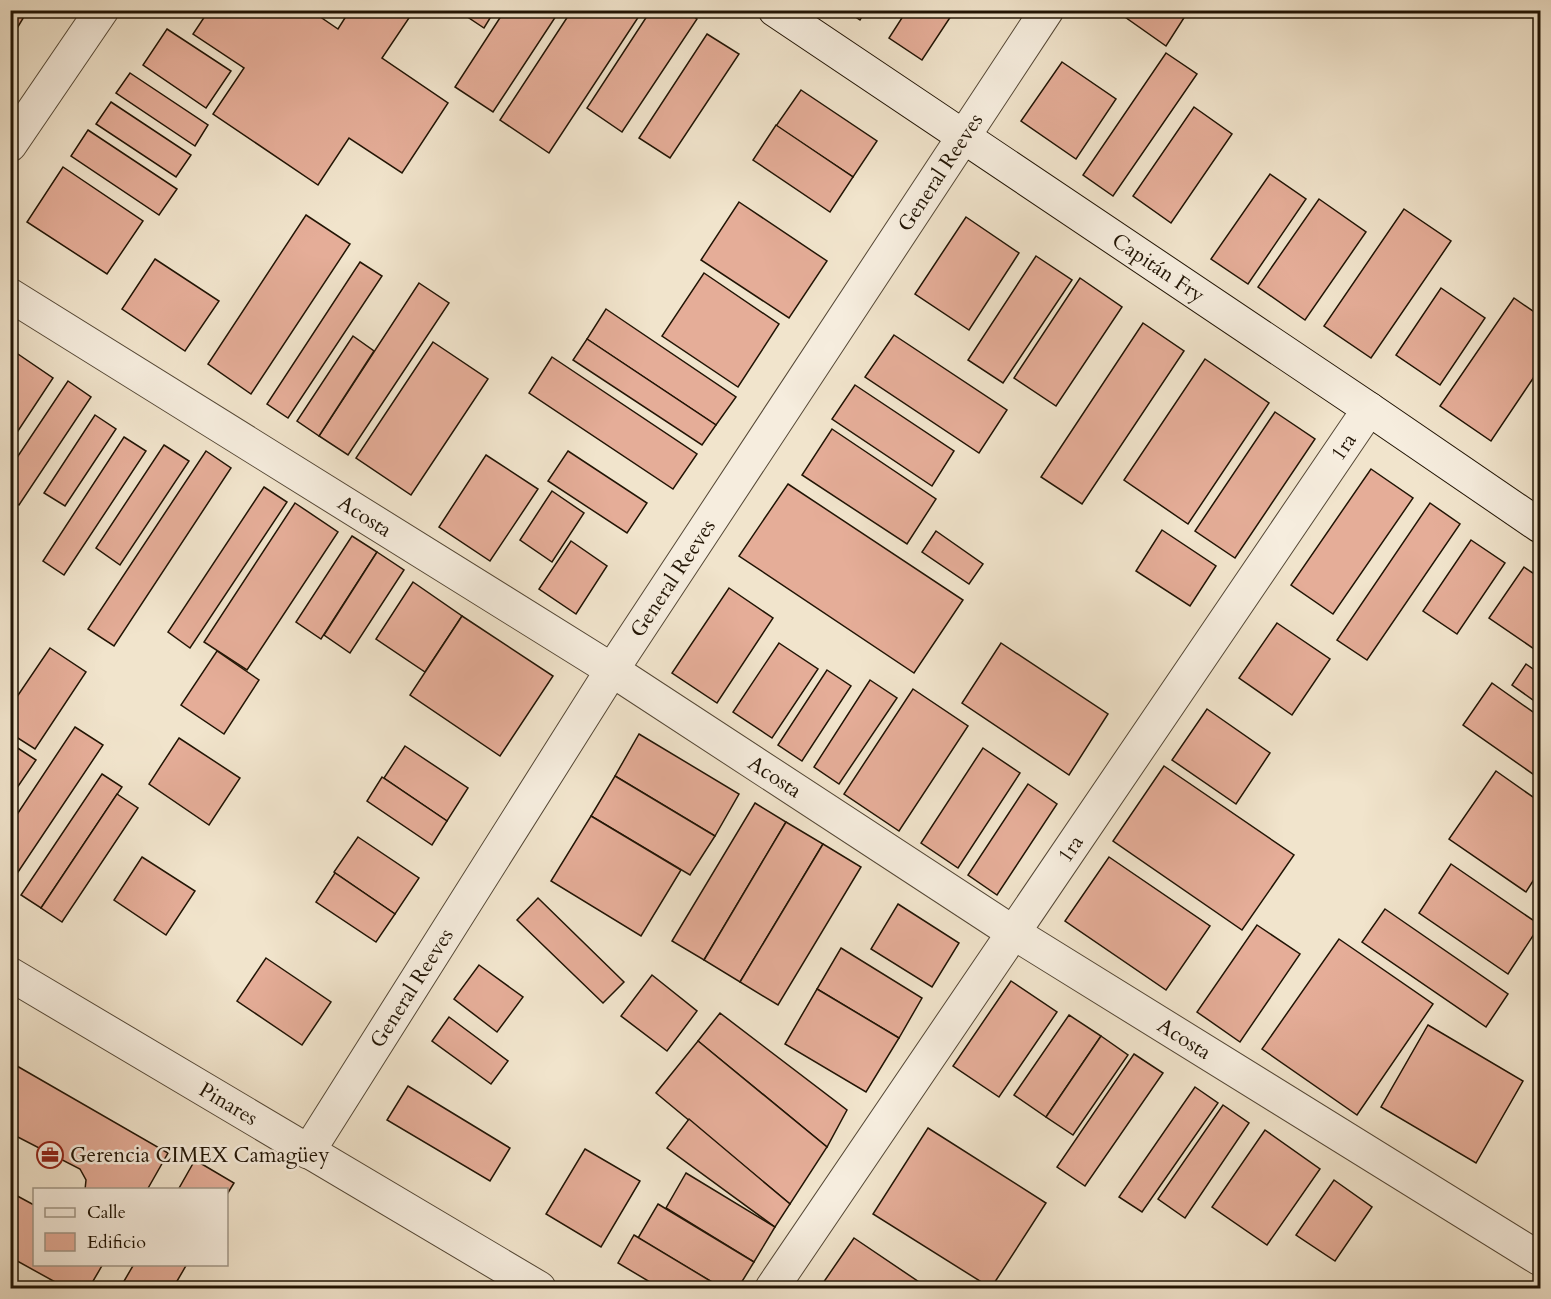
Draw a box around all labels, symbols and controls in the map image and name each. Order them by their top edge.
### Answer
street label: General Reeves [891,108,990,237]
street label: Capitán Fry [1106,226,1210,310]
street label: 1ra [1324,427,1364,467]
street label: Acosta [332,489,397,544]
street label: General Reeves [623,513,723,643]
street label: Acosta [742,749,807,805]
street label: 1ra [1051,829,1090,869]
street label: General Reeves [363,923,461,1054]
street label: Acosta [1151,1011,1217,1067]
street label: Pinares [193,1075,263,1133]
office icon: Gerencia CIMEX Camagüey [35,1140,65,1170]
place label: Gerencia CIMEX Camagüey [70,1141,330,1170]
legend [33,1188,228,1266]
text: Calle [87,1200,126,1225]
text: Edificio [87,1230,146,1255]

